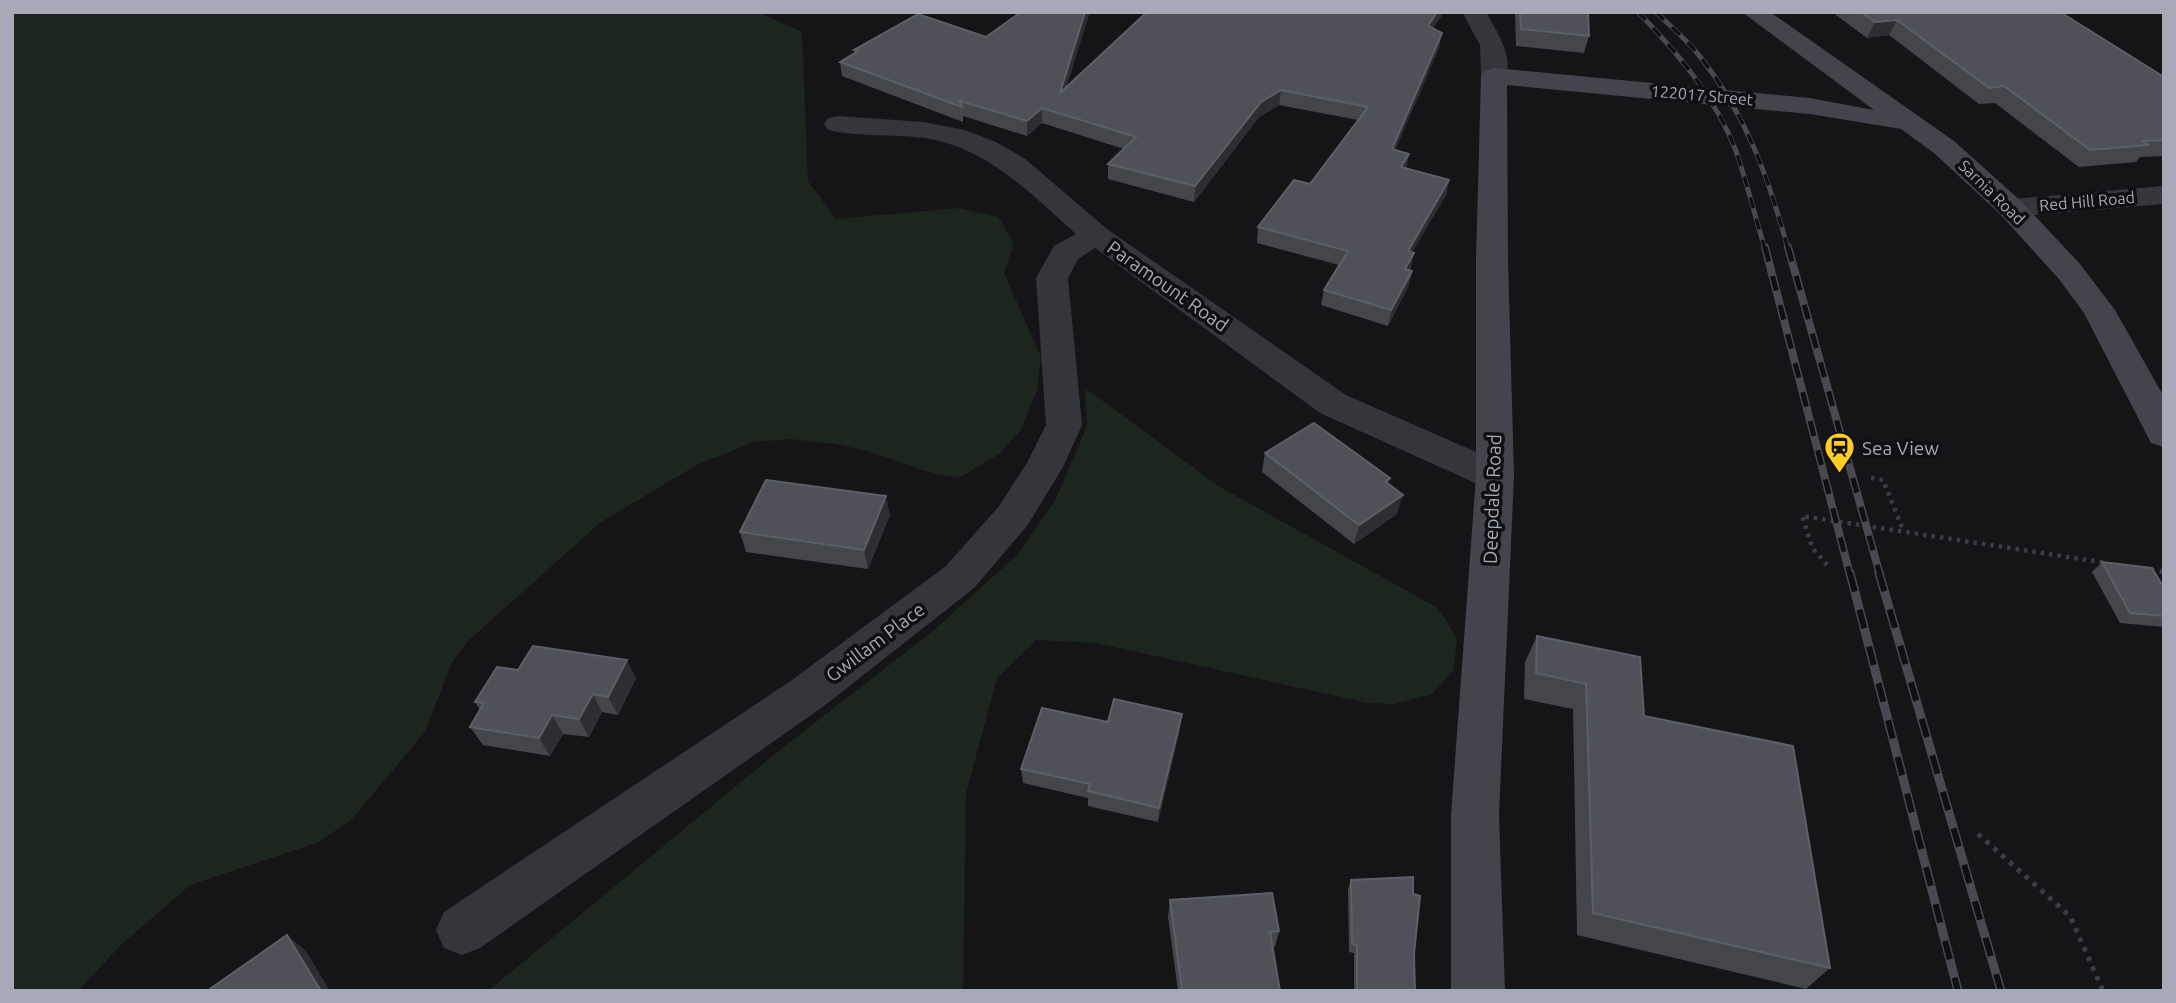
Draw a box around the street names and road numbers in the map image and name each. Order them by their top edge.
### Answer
street label: 122017 Street [1650,82,1755,108]
street label: Sarnia Road [1955,156,2029,228]
street label: Red Hill Road [2039,188,2135,214]
street label: Paramount Road [1103,236,1233,336]
street label: Deepdale Road [1479,434,1505,564]
street label: Gwillam Place [821,598,929,686]

